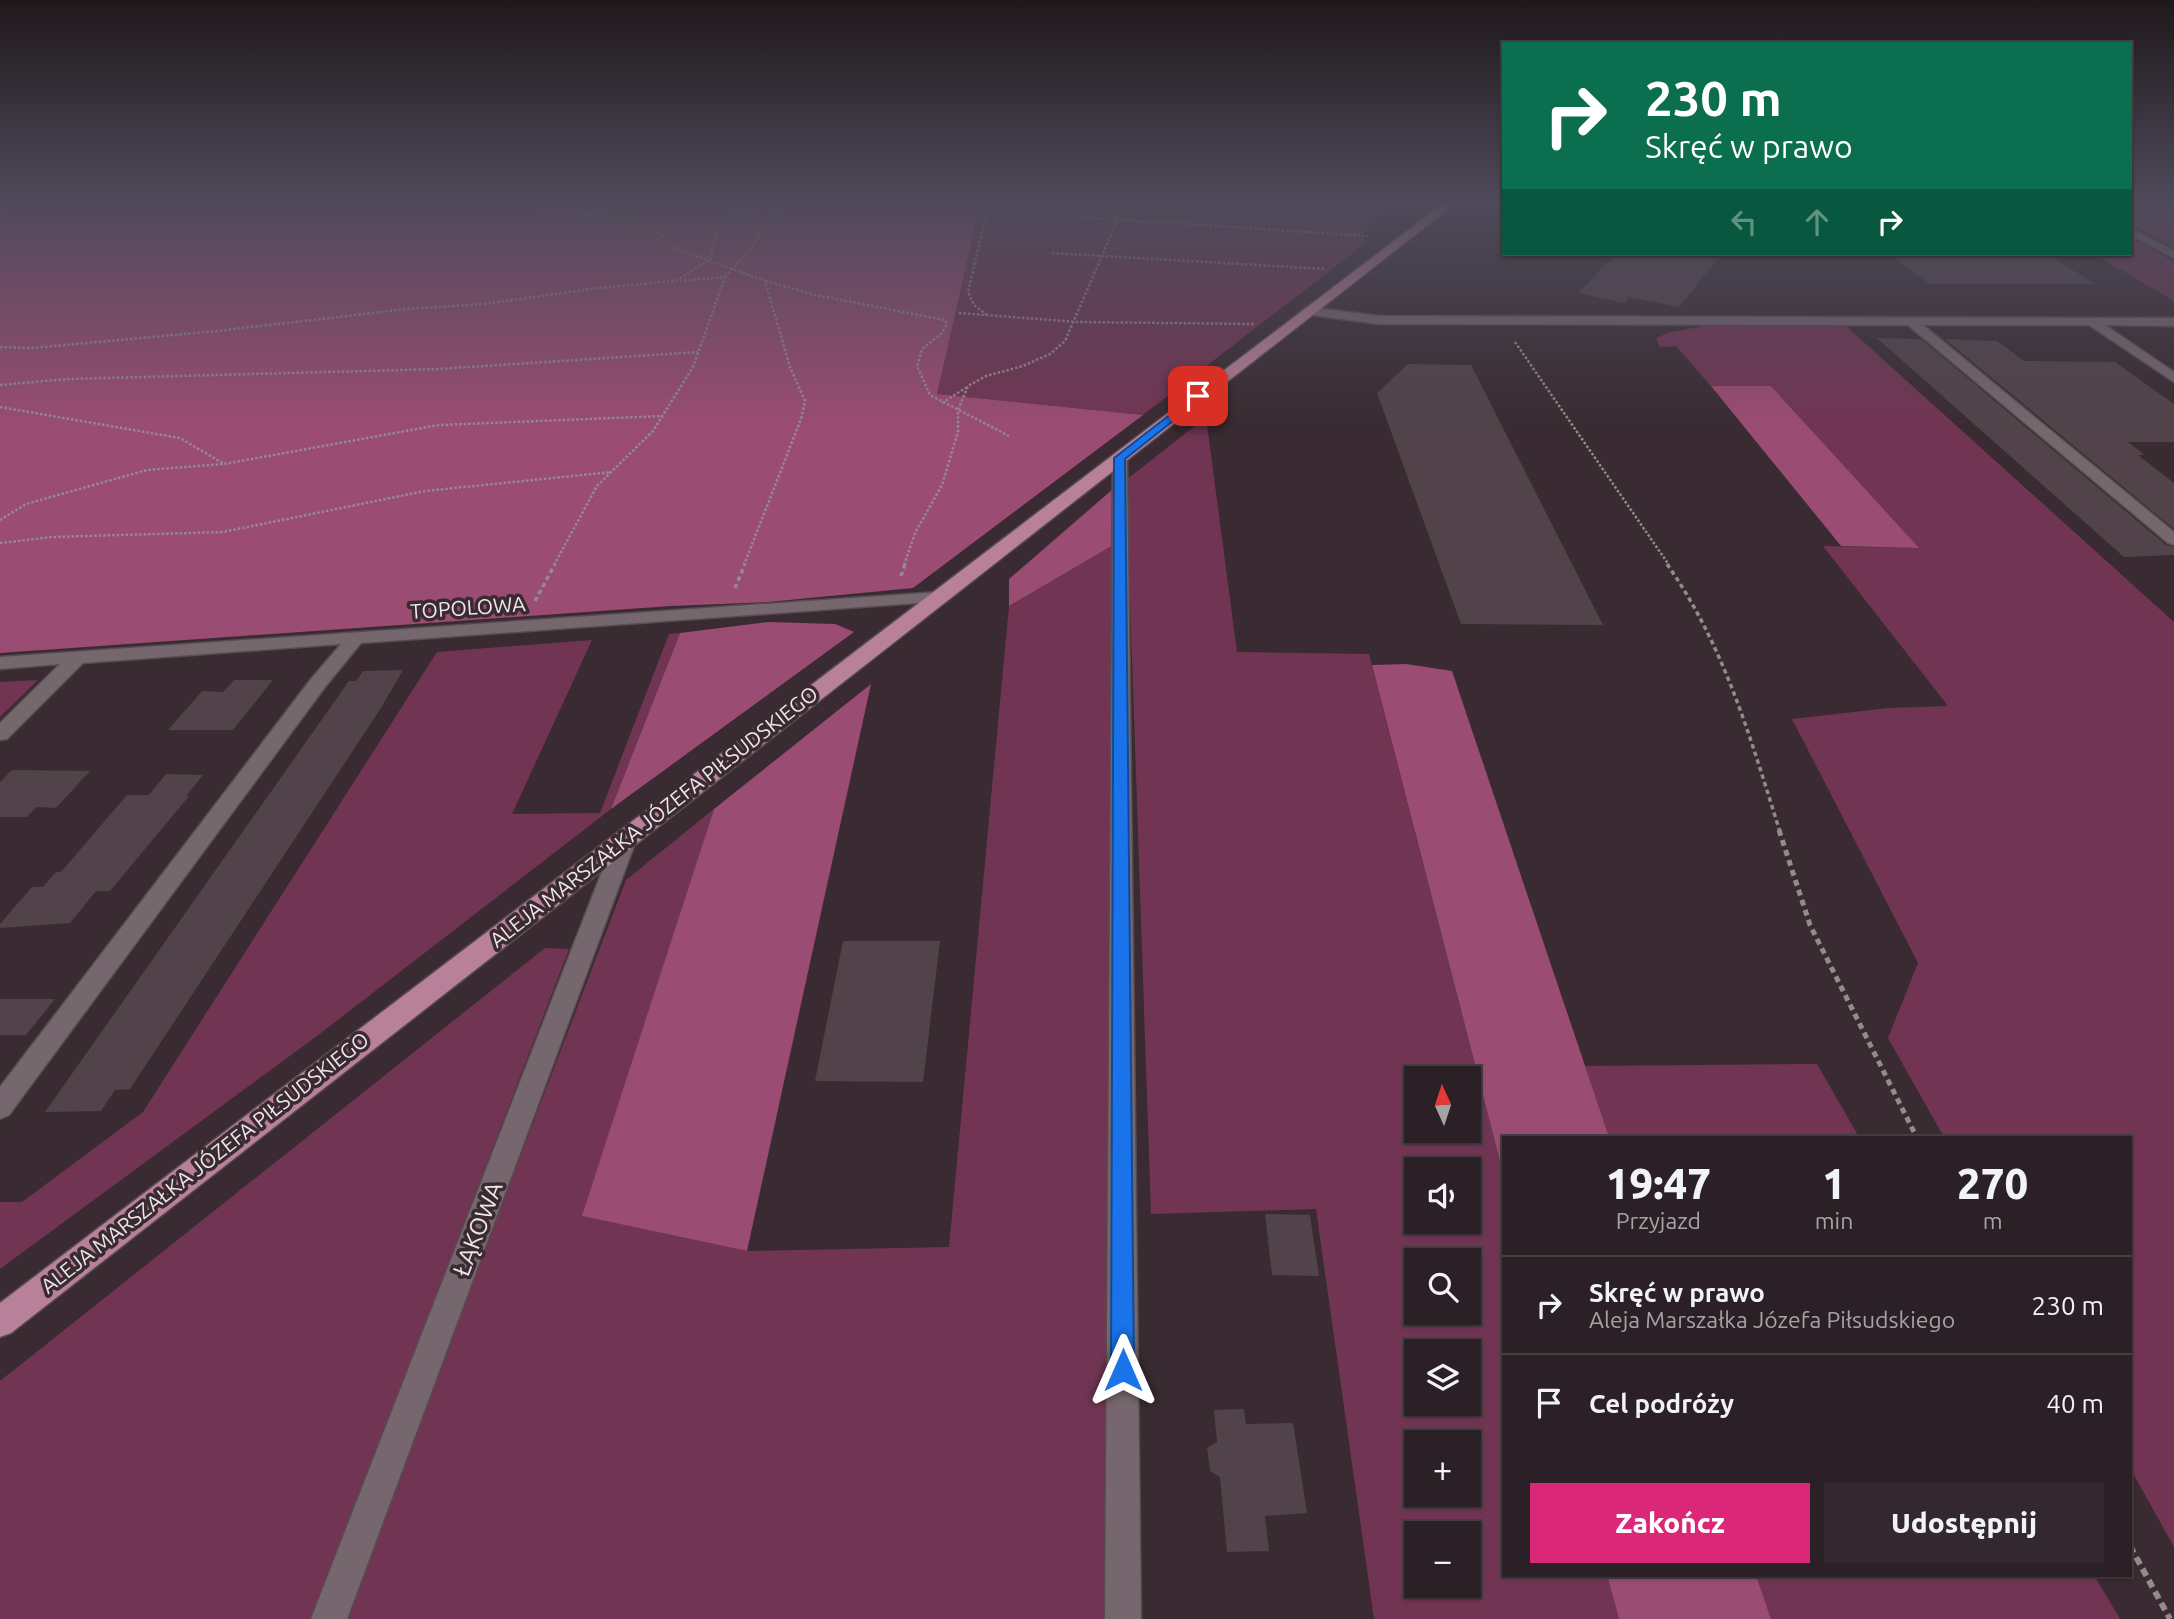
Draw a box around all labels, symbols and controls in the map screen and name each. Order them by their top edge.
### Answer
icon: right [1530,70,1621,161]
text: 230 m [1645,70,1782,125]
text: Skręć w prawo [1645,128,1853,164]
icon: left [1725,203,1763,241]
icon: ahead [1798,203,1836,241]
icon: right [1871,203,1909,241]
pin [1168,366,1228,426]
icon: arrive [1179,377,1217,415]
street label: TOPOLOWA [409,591,527,623]
street label: ALEJA MARSZAŁKA JÓZEFA PIŁSUDSKIEGO [485,681,822,952]
street label: ALEJA MARSZAŁKA JÓZEFA PIŁSUDSKIEGO [36,1027,373,1298]
north arrow [1404,1066,1480,1143]
map controls [1404,1066,1481,1598]
button: sound [1404,1157,1481,1234]
text: 19:47 [1606,1160,1711,1207]
text: 1 [1822,1160,1846,1207]
text: 270 [1957,1160,2028,1207]
street label: ŁĄKOWA [447,1177,508,1280]
text: Przyjazd [1616,1208,1701,1233]
text: min [1815,1208,1853,1233]
text: m [1983,1208,2003,1233]
button: search [1404,1248,1481,1325]
text: Skręć w prawo [1589,1278,1765,1307]
icon: right [1530,1286,1568,1324]
text: 230 m [2032,1291,2104,1320]
text: Aleja Marszałka Józefa Piłsudskiego [1589,1307,1955,1332]
position arrow [1086,1333,1160,1407]
button: layers [1404,1339,1481,1416]
icon: arrive [1530,1384,1568,1422]
text: Cel podróży [1589,1389,1734,1418]
text: 40 m [2046,1389,2104,1418]
button: + [1404,1430,1481,1507]
button: Zakończ [1530,1483,1810,1563]
button: Udostępnij [1824,1483,2104,1563]
button: − [1404,1521,1481,1598]

